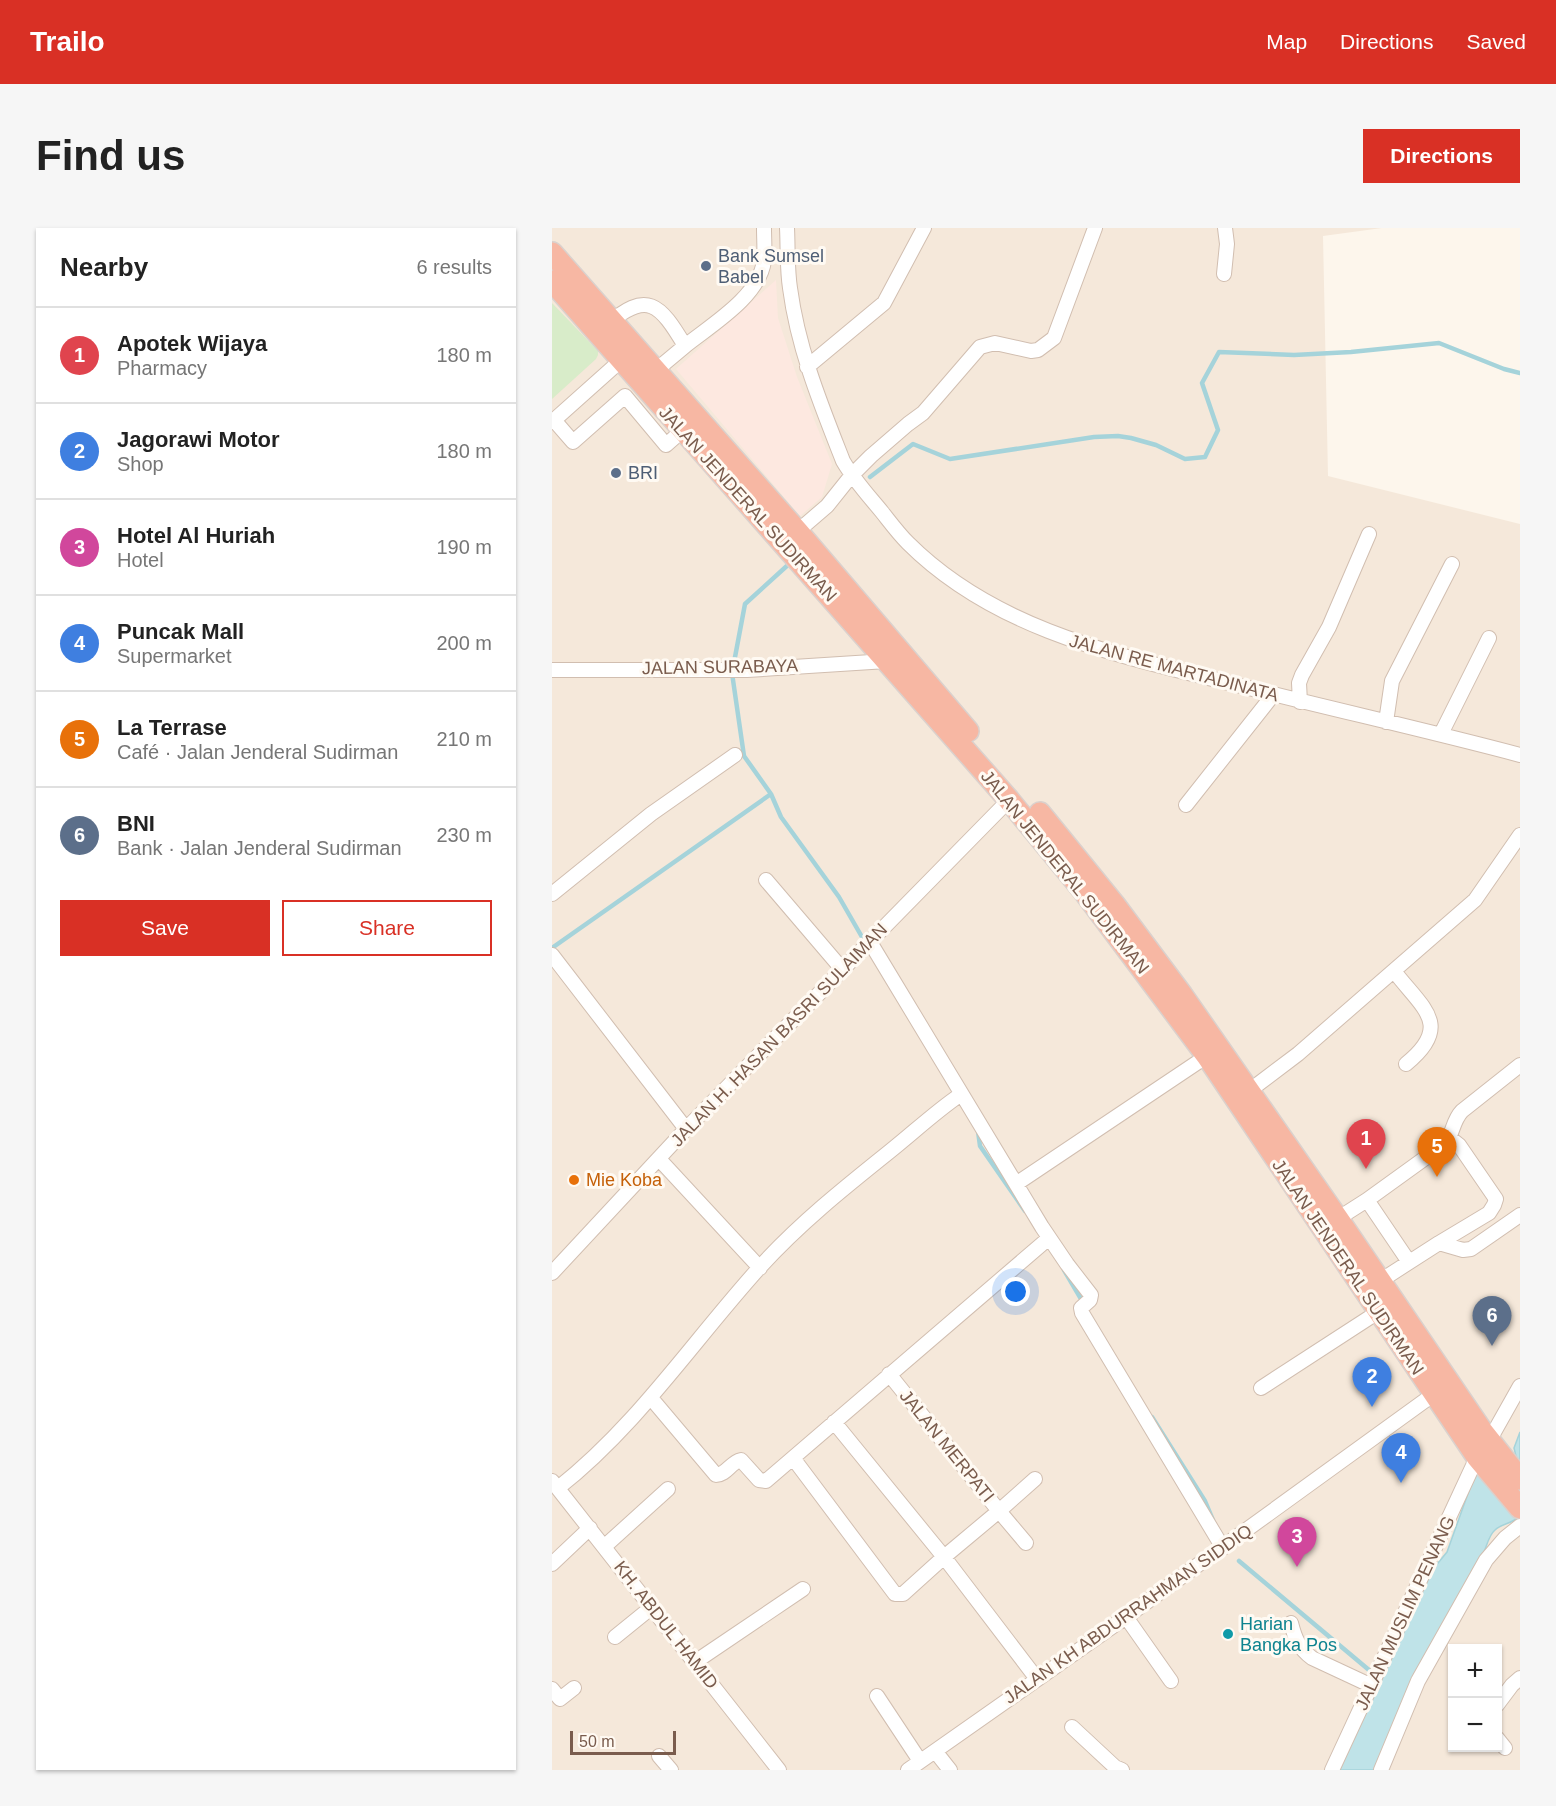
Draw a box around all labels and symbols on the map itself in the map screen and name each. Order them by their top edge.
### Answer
place label: Bank Sumsel Babel [718,246,824,287]
marker: Bank Sumsel Babel [699,259,713,273]
street label: JALAN JENDERAL SUDIRMAN [655,402,841,606]
place label: BRI [628,463,658,483]
marker: BRI [609,466,623,480]
street label: JALAN RE MARTADINATA [1067,630,1281,706]
street label: JALAN SURABAYA [642,656,798,678]
street label: JALAN JENDERAL SUDIRMAN [977,766,1153,978]
street label: JALAN H. HASAN BASRI SULAIMAN [667,919,891,1151]
pin: 1 [1346,1120,1386,1169]
pin: 5 [1418,1128,1456,1177]
street label: JALAN JENDERAL SUDIRMAN [1268,1156,1428,1378]
place label: Mie Koba [586,1170,663,1190]
marker: Mie Koba [567,1173,581,1187]
your location [1001,1277,1030,1306]
pin: 6 [1472,1296,1512,1346]
pin: 2 [1352,1358,1392,1407]
street label: JALAN MERPATI [896,1386,998,1506]
pin: 4 [1382,1434,1420,1483]
street label: JALAN MUSLIM PENANG [1351,1513,1459,1713]
pin: 3 [1278,1518,1316,1567]
street label: JALAN KH ABDURRAHMAN SIDDIQ [1000,1520,1256,1708]
street label: KH. ABDUL HAMID [610,1557,722,1693]
place label: Harian Bangka Pos [1240,1614,1337,1655]
marker: Harian Bangka Pos [1221,1627,1235,1641]
scale bar [570,1728,676,1756]

